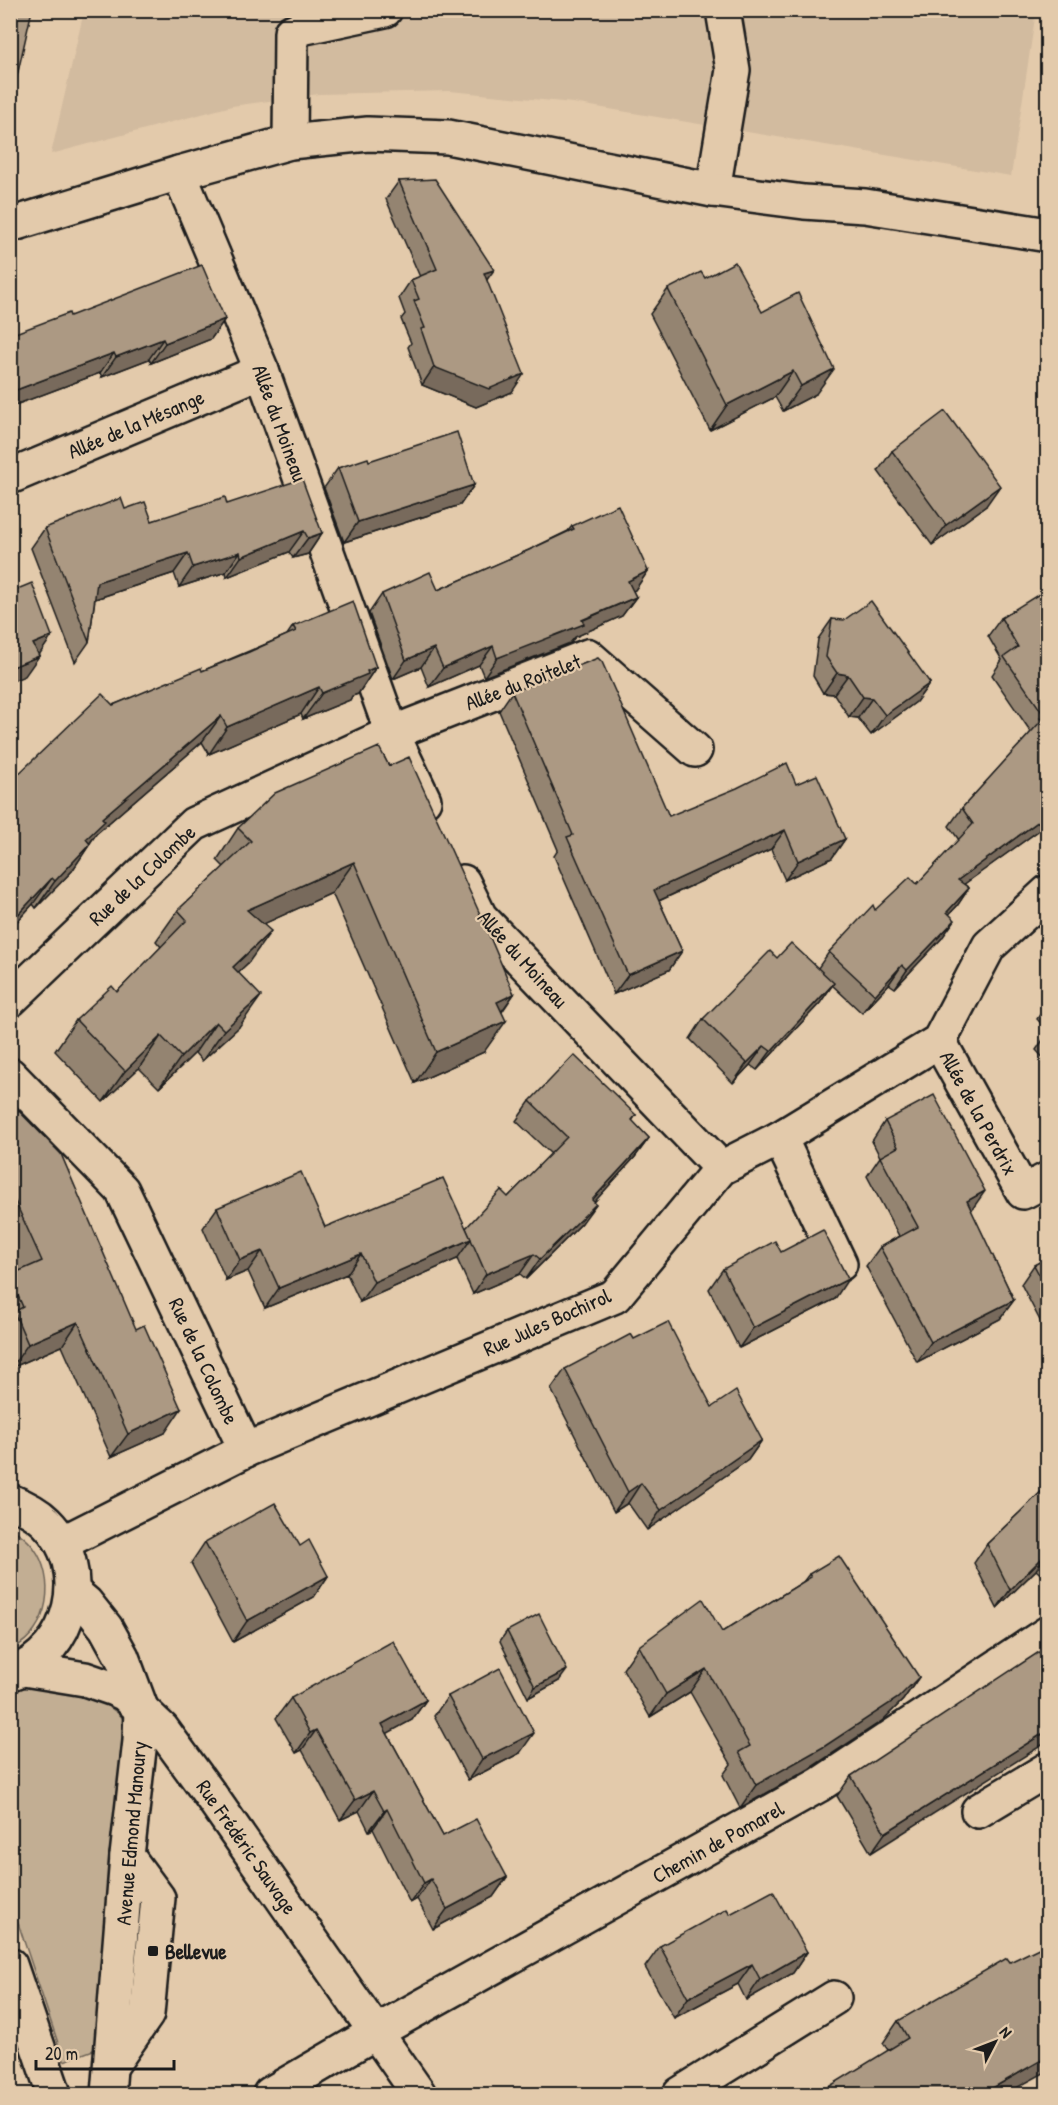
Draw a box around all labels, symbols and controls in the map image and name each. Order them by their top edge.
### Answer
street label: Allée du Moineau [245,361,315,486]
street label: Allée de la Mésange [63,382,209,466]
street label: Allée du Roitelet [461,646,586,717]
street label: Rue de la Colombe [82,818,202,932]
street label: Allée du Moineau [471,904,575,1015]
street label: Allée de la Perdrix [933,1046,1025,1180]
street label: Rue Jules Bochirol [478,1281,616,1363]
street label: Rue de la Colombe [162,1293,246,1429]
street label: Avenue Edmond Manoury [108,1740,154,1926]
street label: Rue Frédéric Sauvage [190,1774,304,1920]
street label: Chemin de Pomarel [647,1794,789,1890]
place label: Bellevue [165,1937,227,1966]
marker: Bellevue [146,1944,160,1958]
north arrow [965,2012,1025,2072]
text: N [995,2021,1017,2043]
scale bar [36,2033,174,2071]
text: 20 m [45,2041,78,2066]

